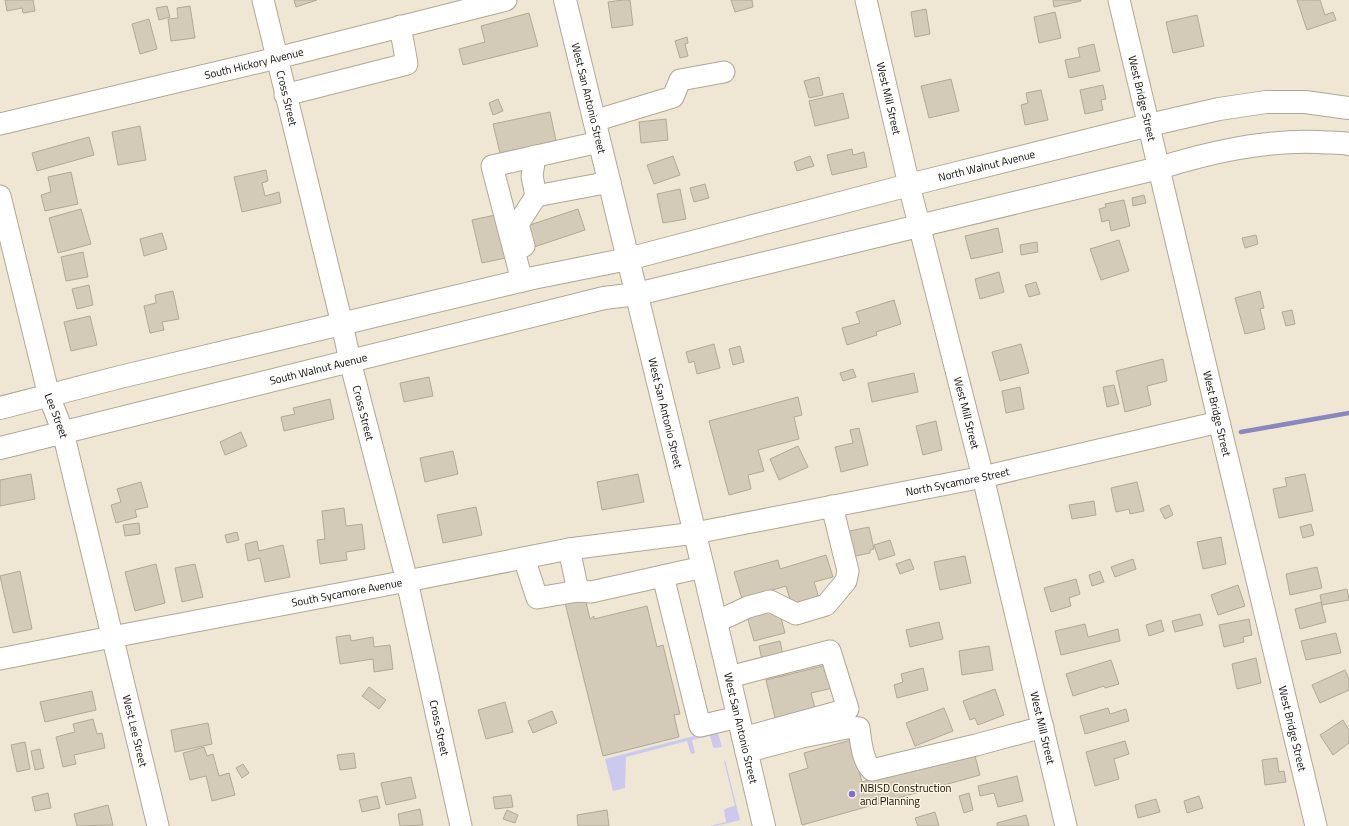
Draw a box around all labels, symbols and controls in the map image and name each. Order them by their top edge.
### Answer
street label: West San Antonio Street [568,41,610,155]
street label: South Hickory Avenue [203,44,306,83]
street label: West Bridge Street [1124,54,1160,143]
street label: West Mill Street [873,60,905,136]
street label: Cross Street [272,69,301,128]
street label: North Walnut Avenue [936,146,1037,185]
street label: South Walnut Avenue [268,349,369,389]
street label: West San Antonio Street [644,356,687,470]
street label: West Bridge Street [1199,369,1235,458]
street label: West Mill Street [950,375,984,451]
street label: Cross Street [349,384,378,442]
street label: Lee Street [41,391,72,440]
street label: North Sycamore Street [904,463,1011,500]
street label: South Sycamore Avenue [290,574,404,611]
street label: West San Antonio Street [720,671,762,785]
street label: West Bridge Street [1275,684,1311,773]
street label: West Mill Street [1026,690,1059,766]
street label: West Lee Street [119,693,152,769]
street label: Cross Street [425,699,453,757]
place label: NBISD Construction and Planning [860,780,951,809]
marker: NBISD Construction and Planning [847,789,857,799]

